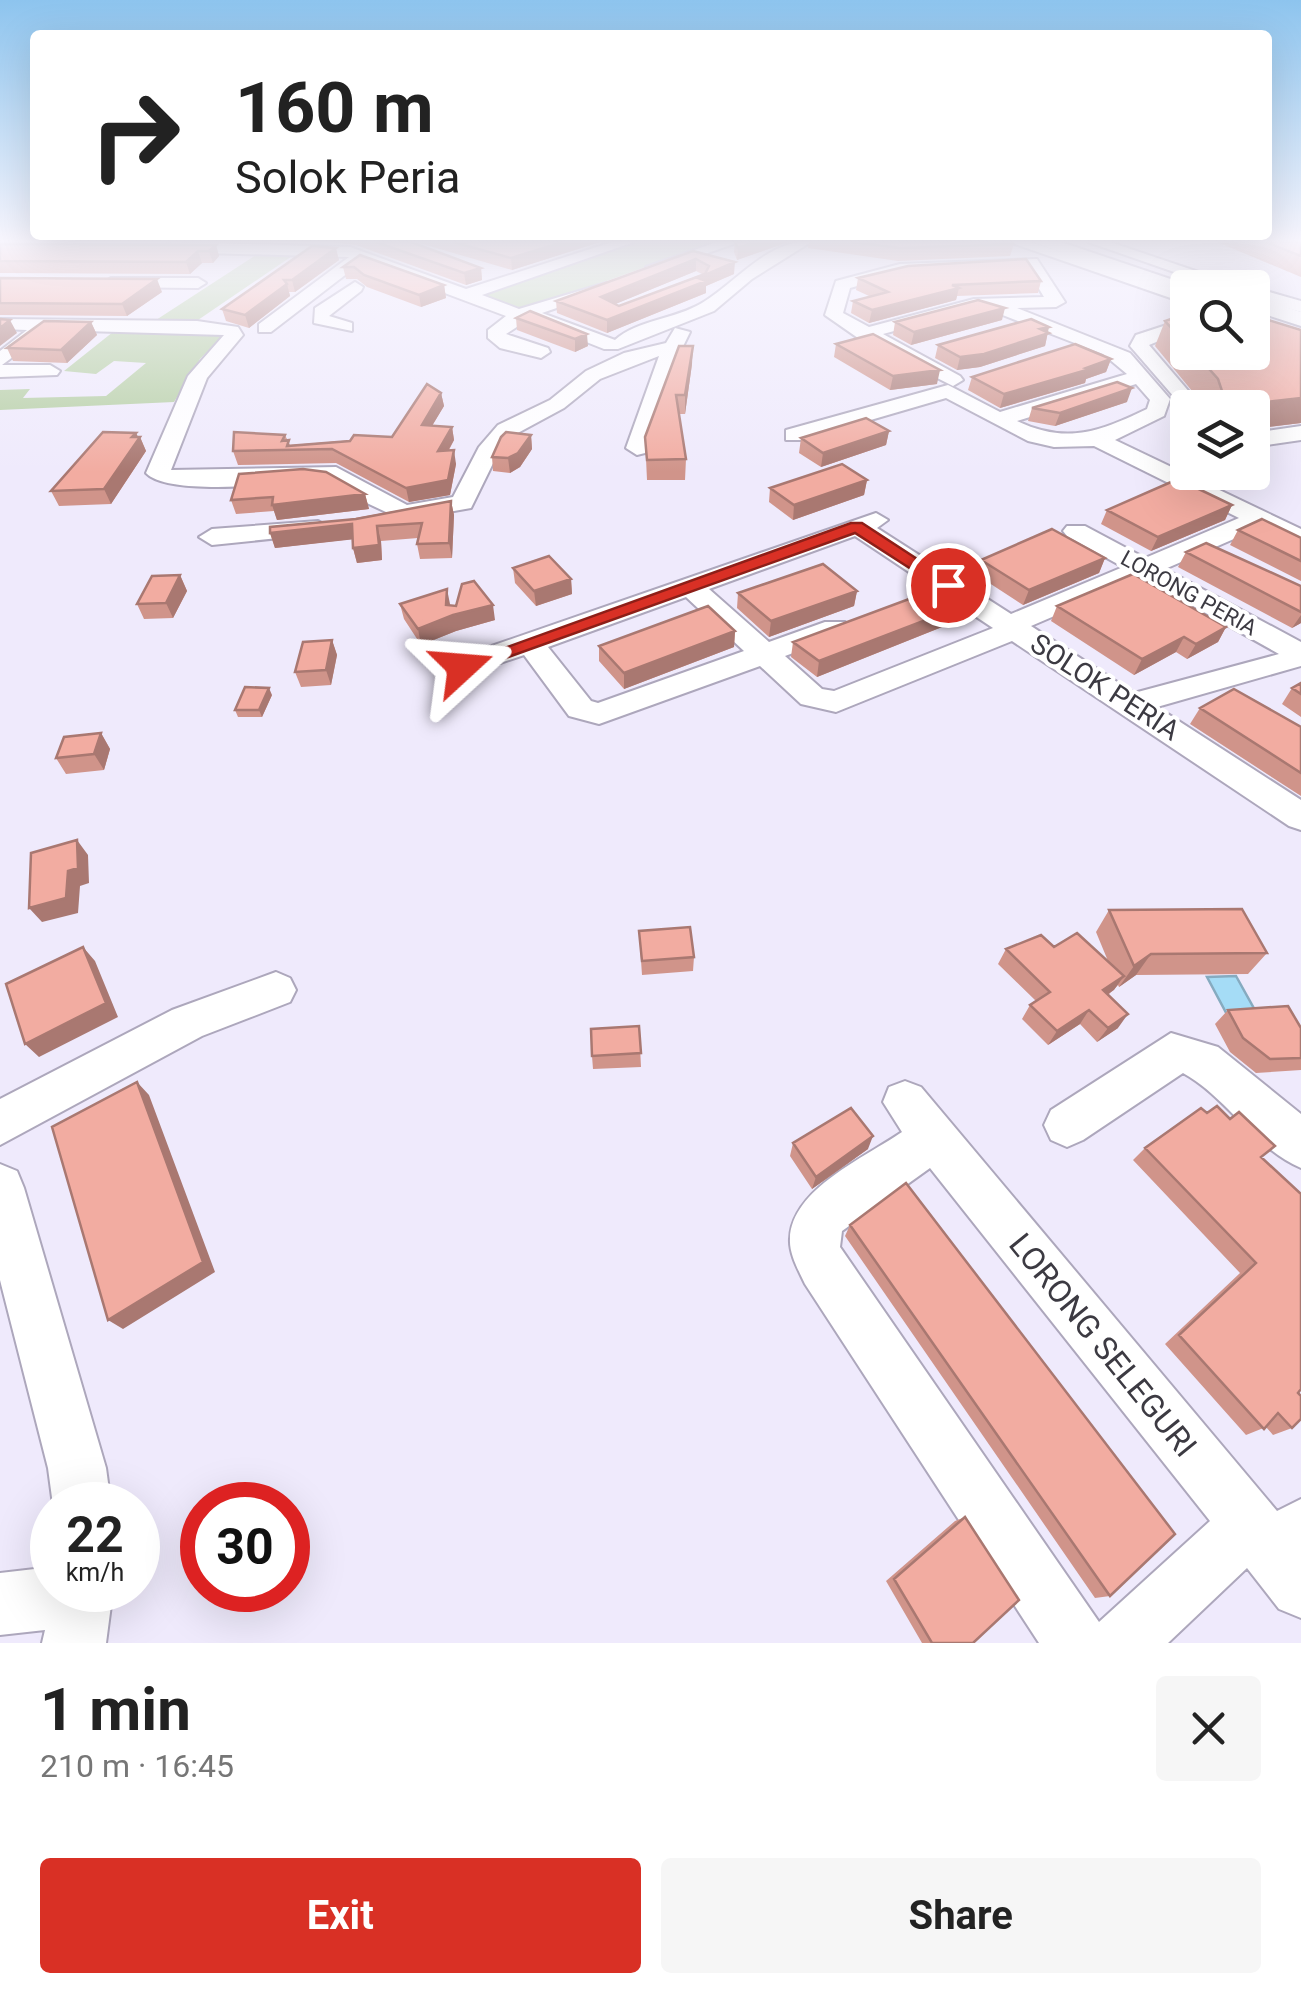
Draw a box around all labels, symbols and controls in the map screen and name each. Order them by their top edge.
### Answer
text: 160 m [235,67,434,149]
icon: right [70,70,200,200]
text: Solok Peria [235,151,461,204]
map controls [1170,270,1270,490]
button: search [1170,270,1270,370]
button: layers [1170,390,1270,490]
pin [906,543,991,628]
street label: LORONG PERIA [1117,545,1262,641]
icon: arrive [921,558,976,613]
position arrow [410,615,514,719]
street label: SOLOK PERIA [1024,627,1186,747]
street label: LORONG SELEGURI [1001,1226,1205,1464]
speed limit sign: 30 [180,1482,310,1612]
text: 22 [66,1506,124,1564]
text: km/h [66,1558,124,1587]
text: 1 min [40,1674,191,1745]
button: close [1156,1676,1261,1781]
text: 210 m · 16:45 [40,1747,234,1785]
button: Exit [40,1858,641,1973]
button: Share [661,1858,1261,1973]

